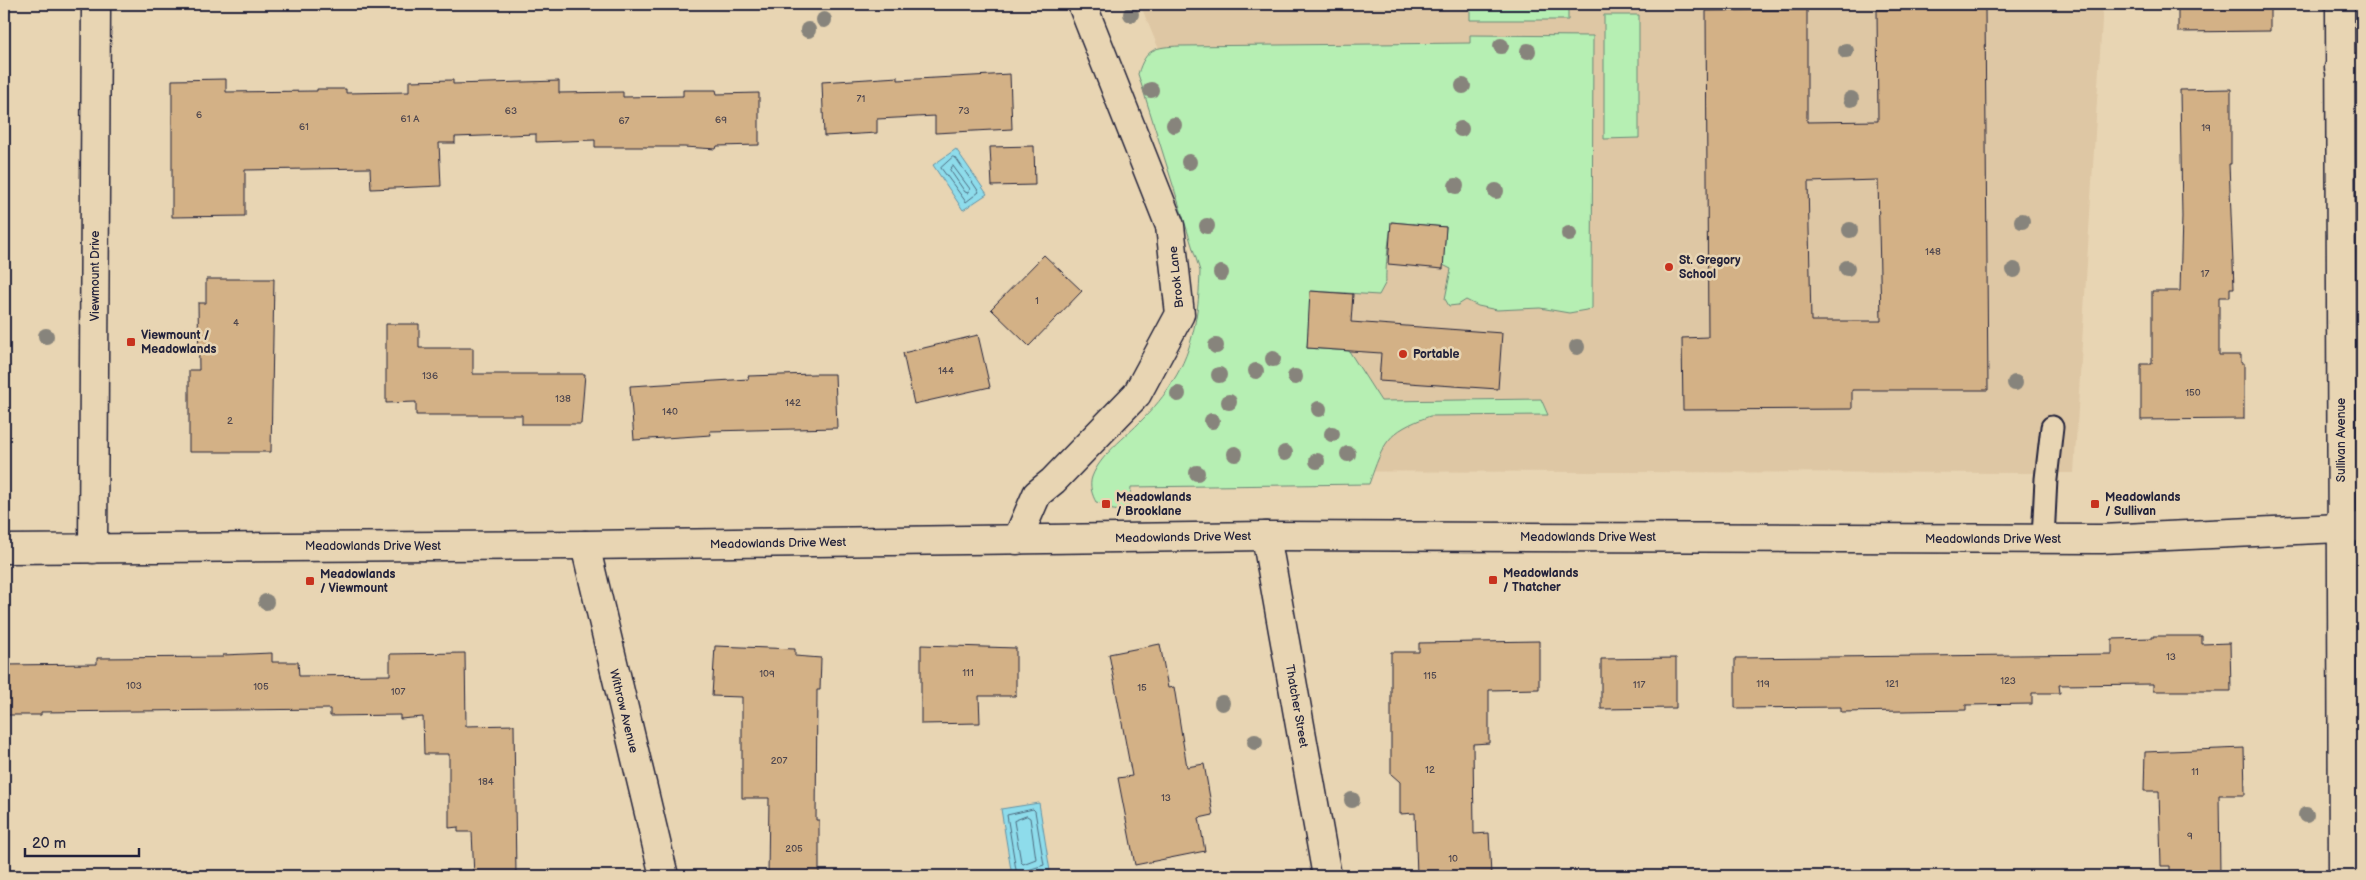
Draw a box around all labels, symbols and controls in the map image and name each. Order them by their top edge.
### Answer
house number: 71 [857,93,866,105]
house number: 63 [505,105,517,117]
house number: 73 [958,105,970,117]
house number: 6 [196,109,202,121]
house number: 61 A [401,113,420,125]
house number: 69 [715,114,727,126]
house number: 67 [618,115,630,127]
house number: 61 [299,121,309,133]
house number: 19 [2201,122,2211,134]
street label: Viewmount Drive [88,231,103,321]
street label: Brook Lane [1166,245,1187,309]
house number: 148 [1925,246,1941,258]
place label: St. Gregory School [1679,253,1741,282]
marker: St. Gregory School [1663,261,1675,273]
house number: 17 [2201,268,2209,280]
house number: 1 [1035,295,1039,307]
house number: 4 [233,317,239,329]
place label: Viewmount / Meadowlands [141,328,216,357]
marker: Viewmount / Meadowlands [125,336,137,348]
place label: Portable [1413,347,1460,362]
marker: Portable [1397,348,1409,360]
house number: 144 [938,365,954,377]
house number: 136 [422,370,438,382]
house number: 150 [2185,387,2201,399]
house number: 138 [555,393,571,405]
house number: 142 [785,397,801,409]
street label: Sullivan Avenue [2334,398,2349,482]
house number: 140 [662,406,678,418]
house number: 2 [227,415,233,427]
place label: Meadowlands / Brooklane [1116,490,1191,519]
place label: Meadowlands / Sullivan [2105,490,2180,519]
marker: Meadowlands / Brooklane [1100,498,1112,510]
marker: Meadowlands / Sullivan [2089,498,2101,510]
street label: Meadowlands Drive West [1115,529,1251,546]
street label: Meadowlands Drive West [1520,530,1656,545]
street label: Meadowlands Drive West [1925,532,2061,547]
street label: Meadowlands Drive West [710,535,846,552]
street label: Meadowlands Drive West [305,539,441,554]
place label: Meadowlands / Thatcher [1503,566,1578,595]
place label: Meadowlands / Viewmount [320,567,395,596]
marker: Meadowlands / Thatcher [1487,574,1499,586]
marker: Meadowlands / Viewmount [304,575,316,587]
house number: 13 [2166,651,2176,663]
street label: Thatcher Street [1282,663,1311,749]
house number: 111 [962,667,974,679]
street label: Withrow Avenue [606,668,641,755]
house number: 109 [759,668,775,680]
house number: 115 [1423,670,1437,682]
house number: 123 [2000,675,2016,687]
house number: 119 [1756,678,1770,690]
house number: 121 [1885,678,1899,690]
house number: 117 [1633,679,1645,691]
house number: 103 [126,680,142,692]
house number: 105 [253,681,269,693]
house number: 15 [1137,682,1147,694]
house number: 107 [391,686,405,698]
house number: 207 [771,755,787,767]
house number: 12 [1425,764,1435,776]
house number: 11 [2191,766,2199,778]
house number: 184 [478,776,494,788]
house number: 13 [1161,792,1171,804]
scale bar [25,825,139,857]
house number: 9 [2187,830,2193,842]
text: 20 m [32,834,66,853]
house number: 205 [785,843,803,855]
house number: 10 [1448,853,1458,865]

